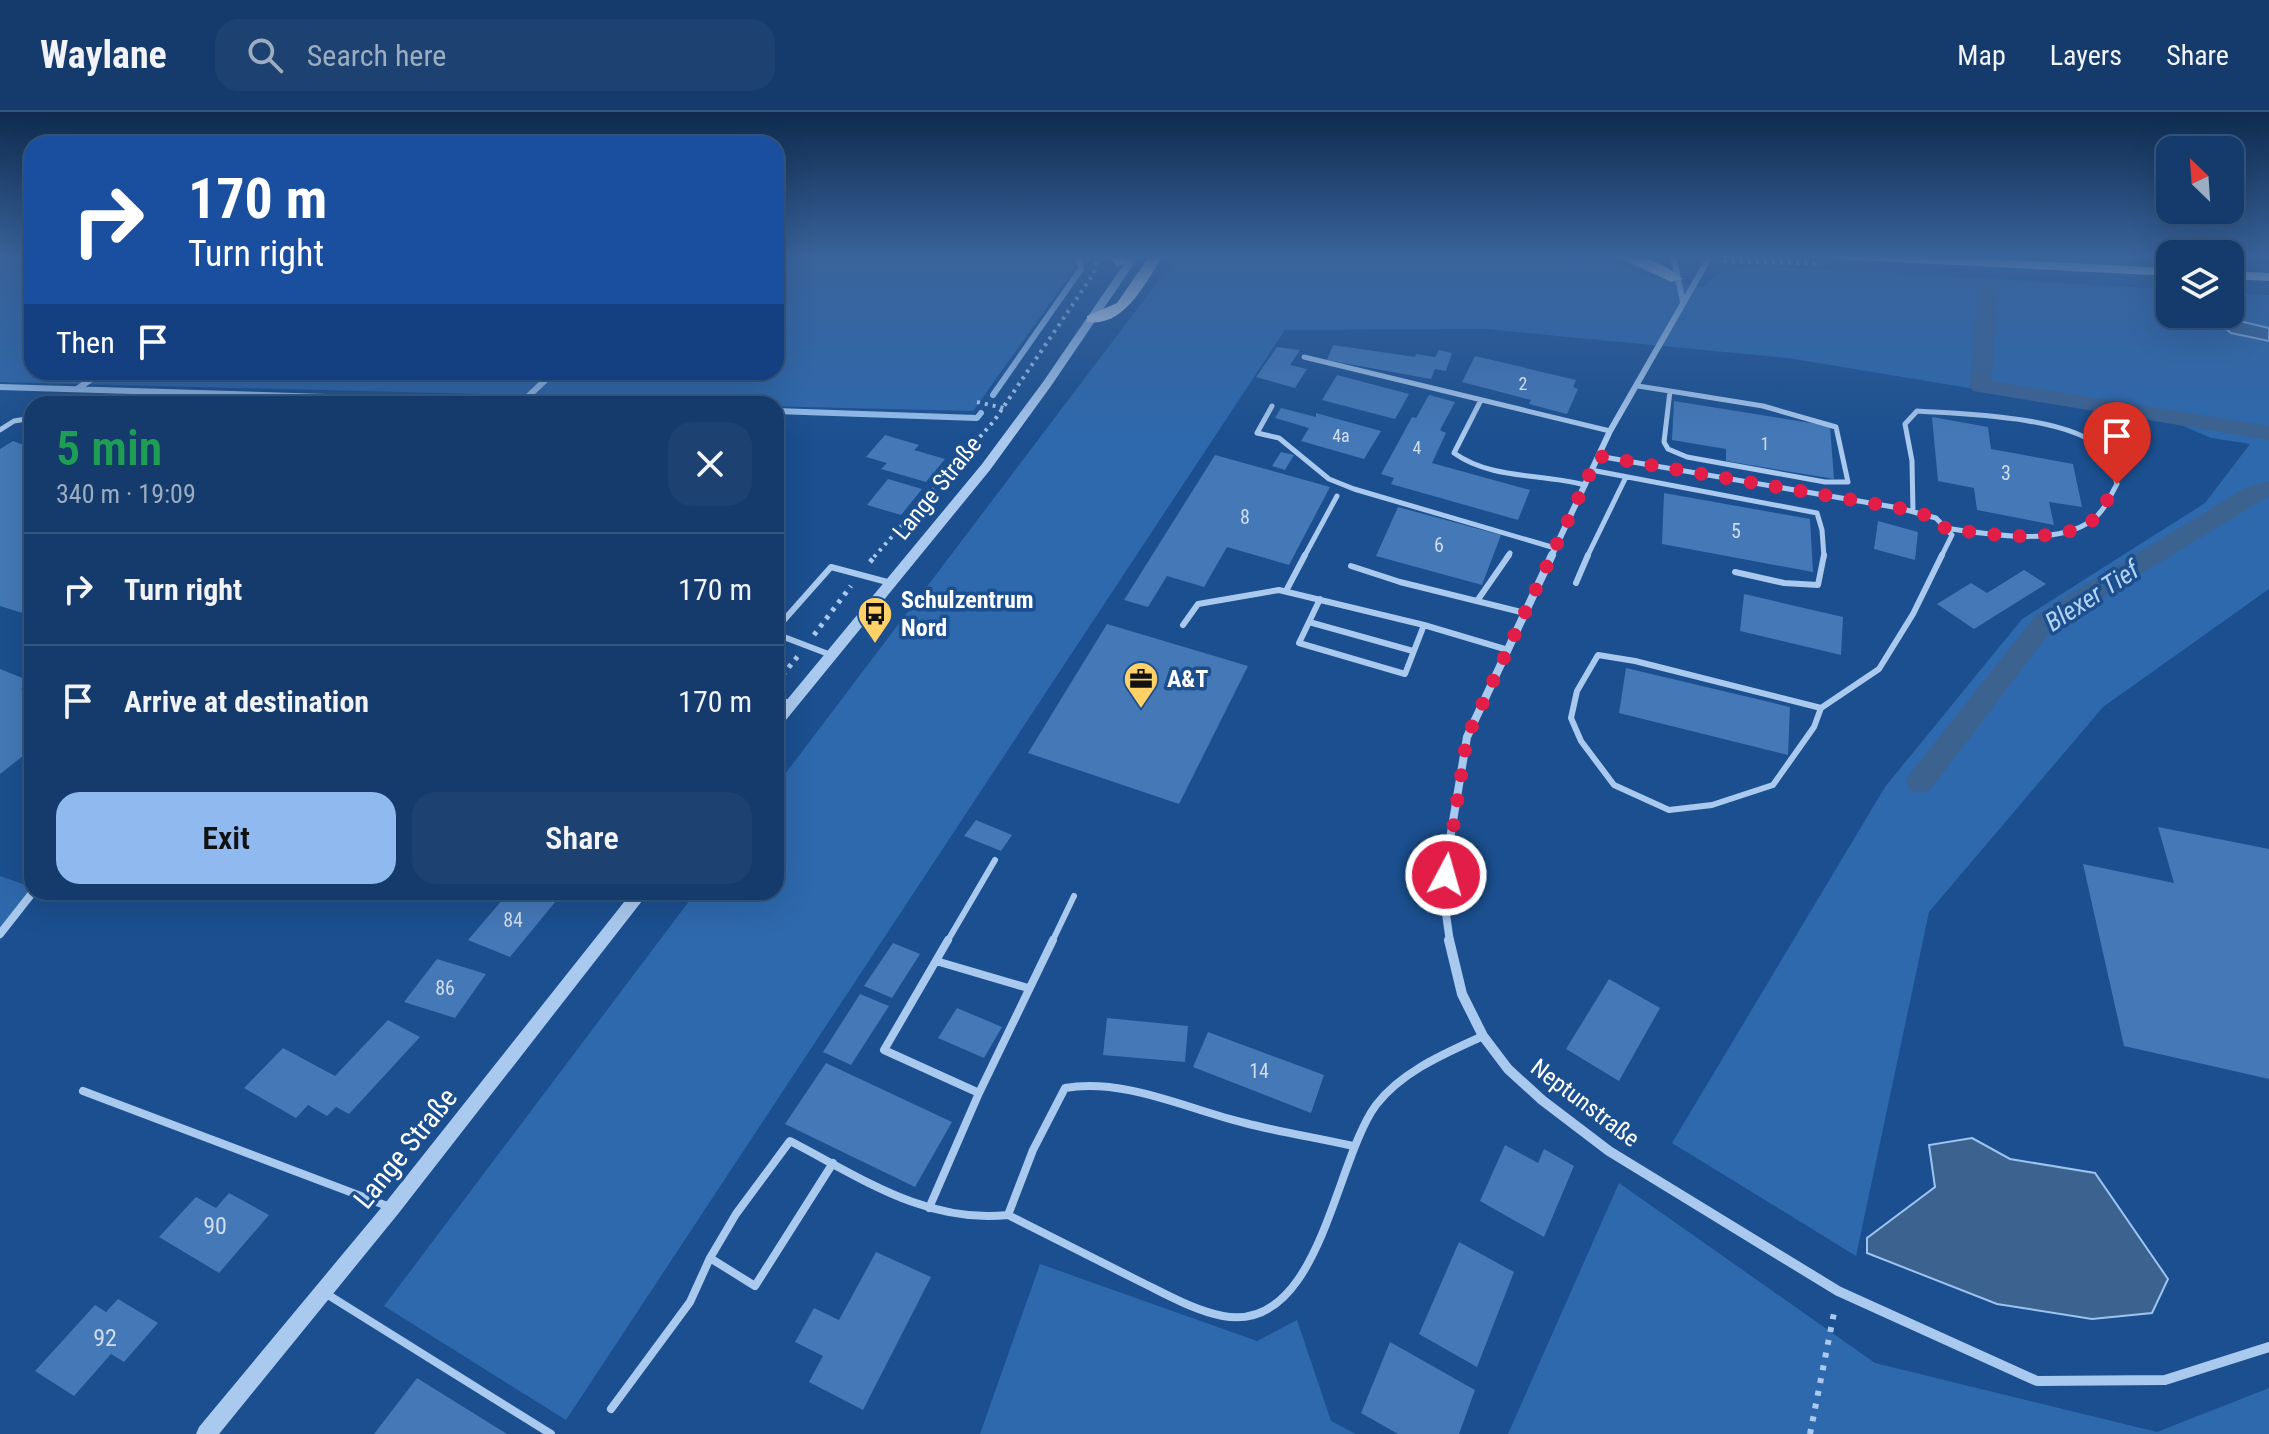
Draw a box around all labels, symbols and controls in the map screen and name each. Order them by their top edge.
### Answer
search box [215,19,775,91]
text: Waylane [40,33,167,77]
icon: search [243,33,287,77]
text: Search here [307,38,446,73]
text: Map [1957,39,2006,72]
text: Layers [2050,39,2122,72]
text: Share [2166,39,2229,72]
north arrow [2156,136,2244,224]
map controls [2156,136,2244,328]
text: 170 m [188,166,327,232]
icon: right [56,168,160,272]
text: Turn right [188,233,324,275]
button: layers [2156,240,2244,328]
icon: arrive [131,320,175,364]
text: Then [56,325,115,360]
house number: 2 [1519,373,1528,394]
pin [2083,402,2151,484]
icon: arrive [2095,414,2139,458]
text: 5 min [56,420,162,477]
button: close [668,422,752,506]
house number: 4a [1332,425,1350,446]
street label: Lange Straße [887,431,987,545]
house number: 1 [1761,433,1769,454]
house number: 4 [1413,437,1422,458]
house number: 3 [2001,461,2011,485]
text: 340 m · 19:09 [56,479,196,509]
house number: 8 [1240,505,1250,529]
house number: 5 [1731,519,1741,543]
house number: 6 [1434,533,1444,557]
water label: Blexer Tief [2039,554,2146,637]
icon: right [56,567,100,611]
text: Turn right [124,572,242,607]
text: 170 m [678,572,752,607]
place label: Schulzentrum Nord [901,586,1034,642]
bus stop icon: Schulzentrum Nord [856,595,894,645]
office icon: A&T [1122,660,1160,710]
place label: A&T [1167,665,1208,693]
icon: arrive [56,679,100,723]
text: Arrive at destination [124,684,369,719]
text: 170 m [678,684,752,719]
button: Exit [56,792,396,884]
button: Share [412,792,752,884]
position arrow [1404,833,1488,917]
house number: 84 [503,908,523,932]
house number: 86 [435,976,455,1000]
street label: Neptunstraße [1525,1053,1645,1153]
house number: 14 [1249,1059,1269,1083]
street label: Lange Straße [347,1081,464,1215]
house number: 90 [203,1212,227,1240]
house number: 92 [93,1324,117,1352]

